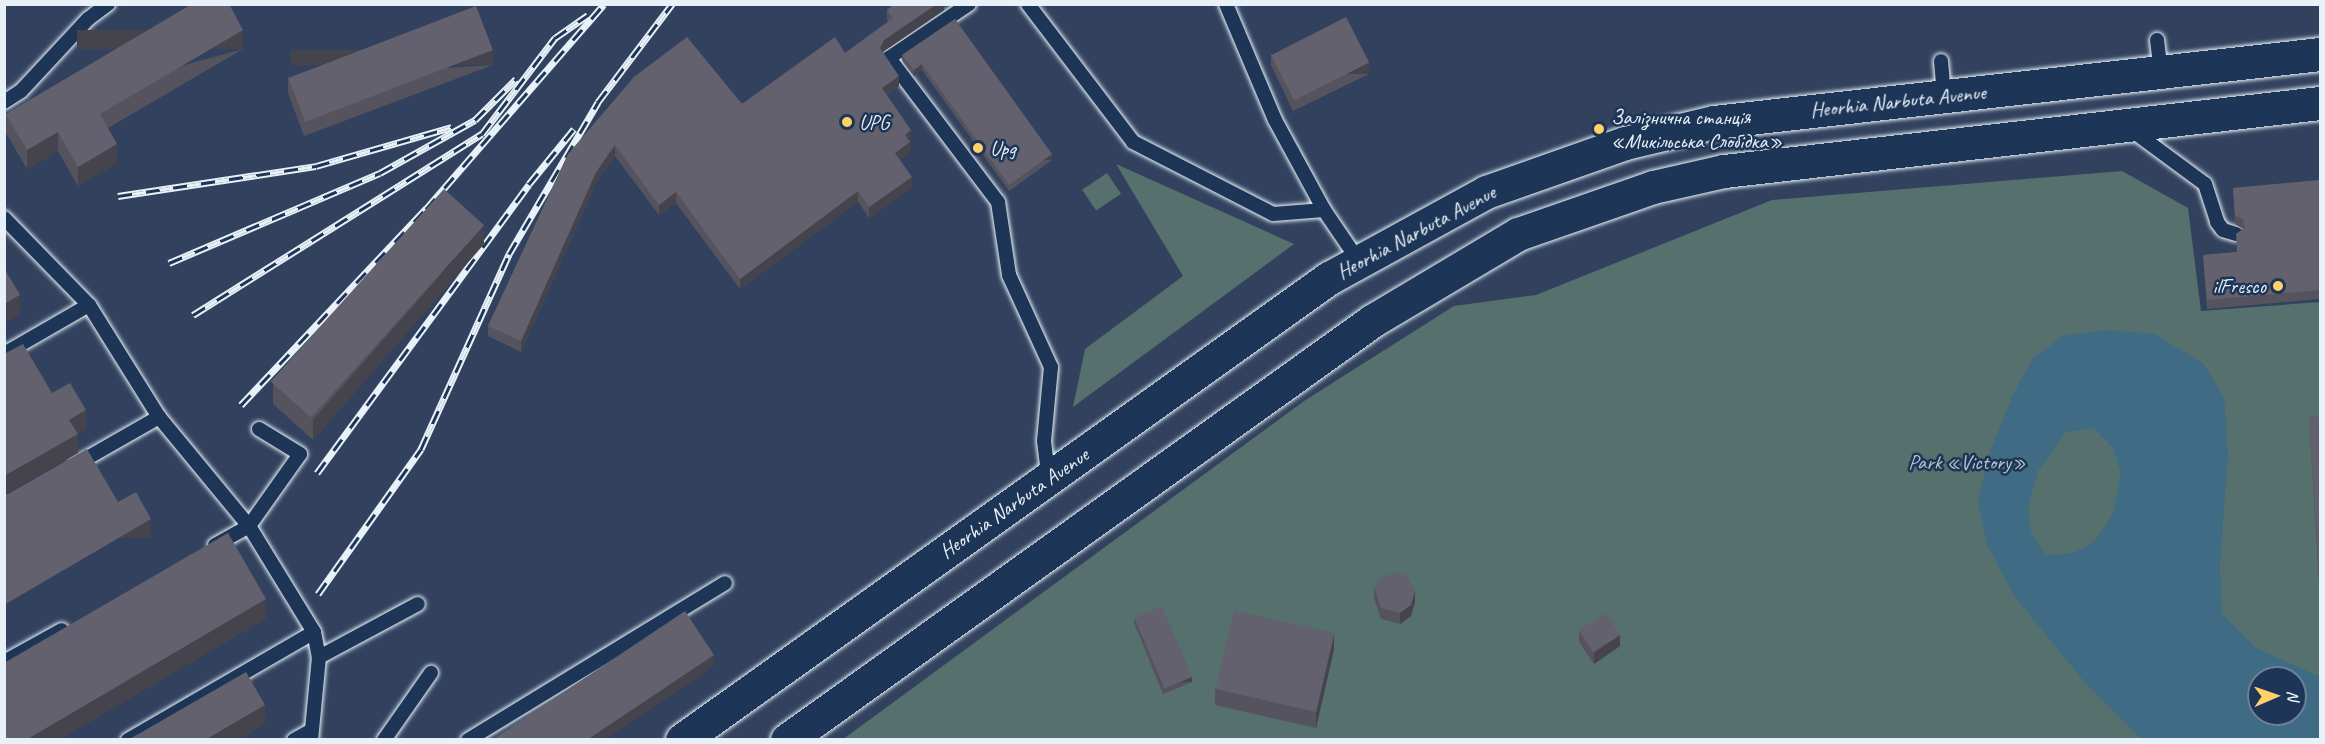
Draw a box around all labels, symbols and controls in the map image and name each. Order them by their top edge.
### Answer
street label: Heorhia Narbuta Avenue [1809,79,1987,123]
place label: Залізнична станція «Микільська Слобідка» [1611,104,1782,154]
place label: UPG [859,109,889,135]
marker: UPG [840,115,854,129]
marker: Залізнична станція «Микільська Слобідка» [1592,122,1606,136]
place label: Upg [990,135,1016,161]
marker: Upg [971,141,985,155]
street label: Heorhia Narbuta Avenue [1332,179,1500,285]
place label: ilFresco [2213,273,2266,299]
marker: ilFresco [2271,279,2285,293]
street label: Heorhia Narbuta Avenue [934,442,1094,564]
park label: Park «Victory» [1908,449,2026,475]
north arrow [2247,666,2307,726]
text: N [2283,690,2303,701]

